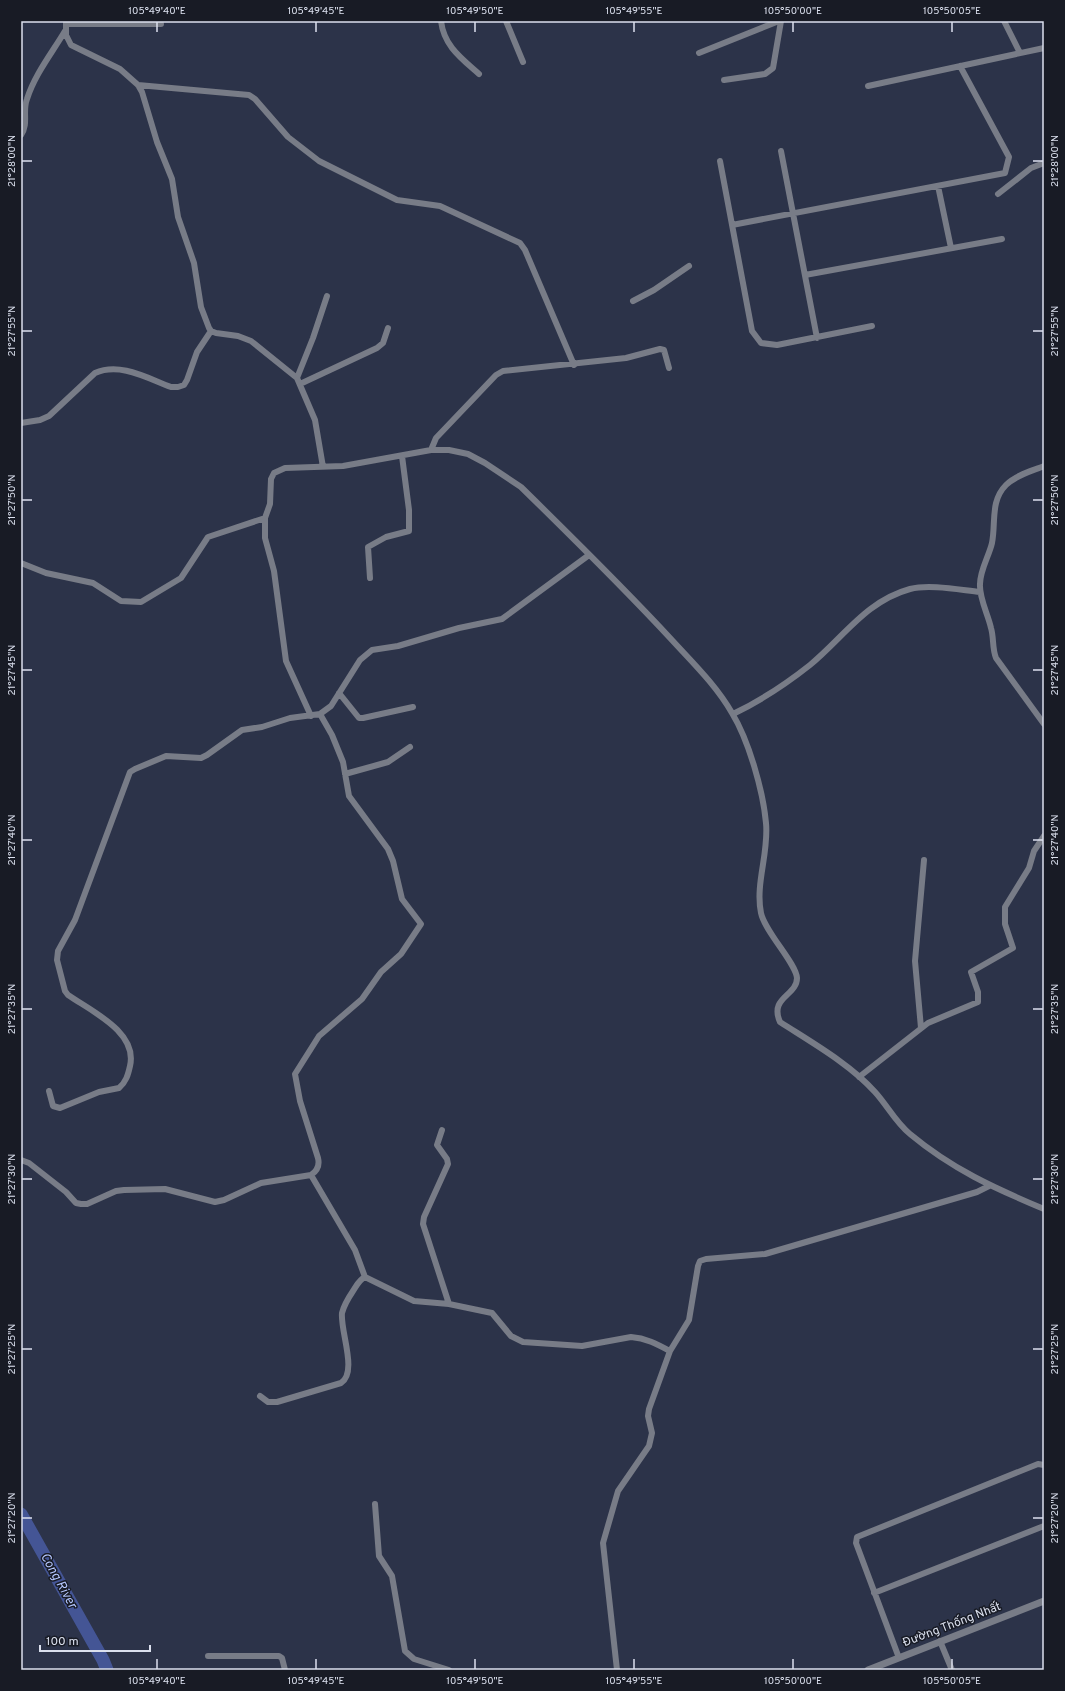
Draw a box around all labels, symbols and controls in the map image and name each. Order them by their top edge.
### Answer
text: 105°49'40"E [128,5,186,18]
text: 105°49'45"E [287,5,345,18]
text: 105°49'50"E [446,5,504,18]
text: 105°49'55"E [605,5,663,18]
text: 105°50'00"E [764,5,822,18]
text: 105°50'05"E [923,5,981,18]
text: 21°28'00"N [6,135,19,187]
text: 21°28'00"N [1049,135,1062,187]
text: 21°27'55"N [6,306,19,356]
text: 21°27'55"N [1049,306,1062,356]
text: 21°27'50"N [6,474,19,526]
text: 21°27'50"N [1049,474,1062,526]
text: 21°27'45"N [6,645,19,695]
text: 21°27'45"N [1049,645,1062,695]
text: 21°27'40"N [6,814,19,866]
text: 21°27'40"N [1049,814,1062,866]
text: 21°27'35"N [6,984,19,1034]
text: 21°27'35"N [1049,984,1062,1034]
text: 21°27'30"N [6,1154,19,1204]
text: 21°27'30"N [1049,1154,1062,1204]
text: 21°27'25"N [6,1324,19,1374]
text: 21°27'25"N [1049,1324,1062,1374]
text: 21°27'20"N [6,1493,19,1543]
text: 21°27'20"N [1049,1493,1062,1543]
water label: Cong River [36,1550,80,1613]
street label: Đường Thống Nhất [901,1599,1003,1651]
scale bar [40,1627,150,1653]
text: 100 m [46,1634,79,1650]
text: 105°49'40"E [128,1675,186,1688]
text: 105°49'45"E [287,1675,345,1688]
text: 105°49'50"E [446,1675,504,1688]
text: 105°49'55"E [605,1675,663,1688]
text: 105°50'00"E [764,1675,822,1688]
text: 105°50'05"E [923,1675,981,1688]

